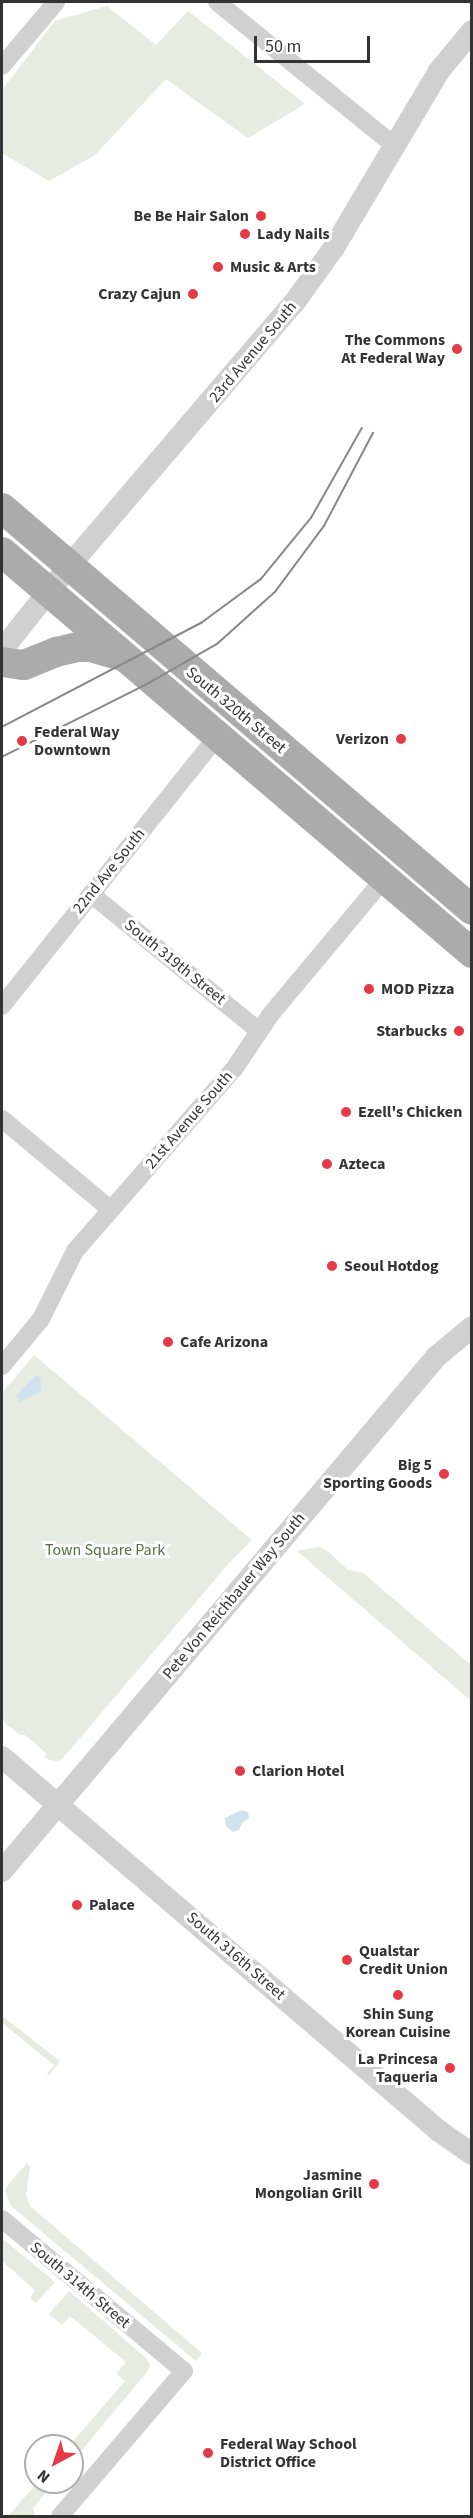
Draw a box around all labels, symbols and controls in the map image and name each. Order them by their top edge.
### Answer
scale bar [257,24,372,62]
text: 50 m [265,34,301,59]
place label: Be Be Hair Salon [134,206,249,226]
marker: Be Be Hair Salon [254,209,268,223]
place label: Lady Nails [257,224,330,244]
marker: Lady Nails [238,227,252,241]
place label: Music & Arts [230,257,316,277]
marker: Music & Arts [211,260,225,274]
place label: Crazy Cajun [98,284,181,304]
marker: Crazy Cajun [186,287,200,301]
street label: 23rd Avenue South [205,298,301,406]
place label: The Commons At Federal Way [341,330,445,368]
marker: The Commons At Federal Way [450,342,464,356]
street label: South 320th Street [182,663,290,757]
place label: Federal Way Downtown [34,722,120,760]
place label: Verizon [336,729,389,749]
marker: Verizon [394,732,408,746]
marker: Federal Way Downtown [15,734,29,748]
street label: 22nd Ave South [69,825,149,917]
street label: South 319th Street [121,915,229,1009]
place label: MOD Pizza [381,979,454,999]
marker: MOD Pizza [362,982,376,996]
place label: Starbucks [376,1021,447,1041]
marker: Starbucks [452,1024,466,1038]
street label: 21st Avenue South [141,1067,237,1173]
place label: Ezell's Chicken [358,1102,462,1122]
marker: Ezell's Chicken [339,1105,353,1119]
place label: Azteca [339,1154,385,1174]
marker: Azteca [320,1157,334,1171]
place label: Seoul Hotdog [344,1256,439,1276]
marker: Seoul Hotdog [325,1259,339,1273]
place label: Cafe Arizona [180,1332,268,1352]
marker: Cafe Arizona [161,1335,175,1349]
place label: Big 5 Sporting Goods [323,1455,432,1493]
marker: Big 5 Sporting Goods [437,1467,451,1481]
street label: Pete Von Reichbauer Way South [159,1509,309,1683]
park label: Town Square Park [45,1540,165,1560]
place label: Clarion Hotel [252,1761,344,1781]
marker: Clarion Hotel [233,1764,247,1778]
place label: Palace [89,1895,135,1915]
marker: Palace [70,1898,84,1912]
street label: South 316th Street [183,1908,289,2004]
place label: Qualstar Credit Union [359,1941,448,1979]
marker: Qualstar Credit Union [340,1953,354,1967]
marker: Shin Sung Korean Cuisine [391,1988,405,2002]
place label: Shin Sung Korean Cuisine [345,2004,451,2042]
place label: La Princesa Taqueria [358,2049,438,2087]
marker: La Princesa Taqueria [443,2061,457,2075]
place label: Jasmine Mongolian Grill [255,2165,362,2203]
marker: Jasmine Mongolian Grill [367,2177,381,2191]
street label: South 314th Street [26,2238,134,2332]
north arrow [24,2434,84,2494]
place label: Federal Way School District Office [220,2434,357,2472]
marker: Federal Way School District Office [201,2446,215,2460]
text: N [33,2464,55,2488]

